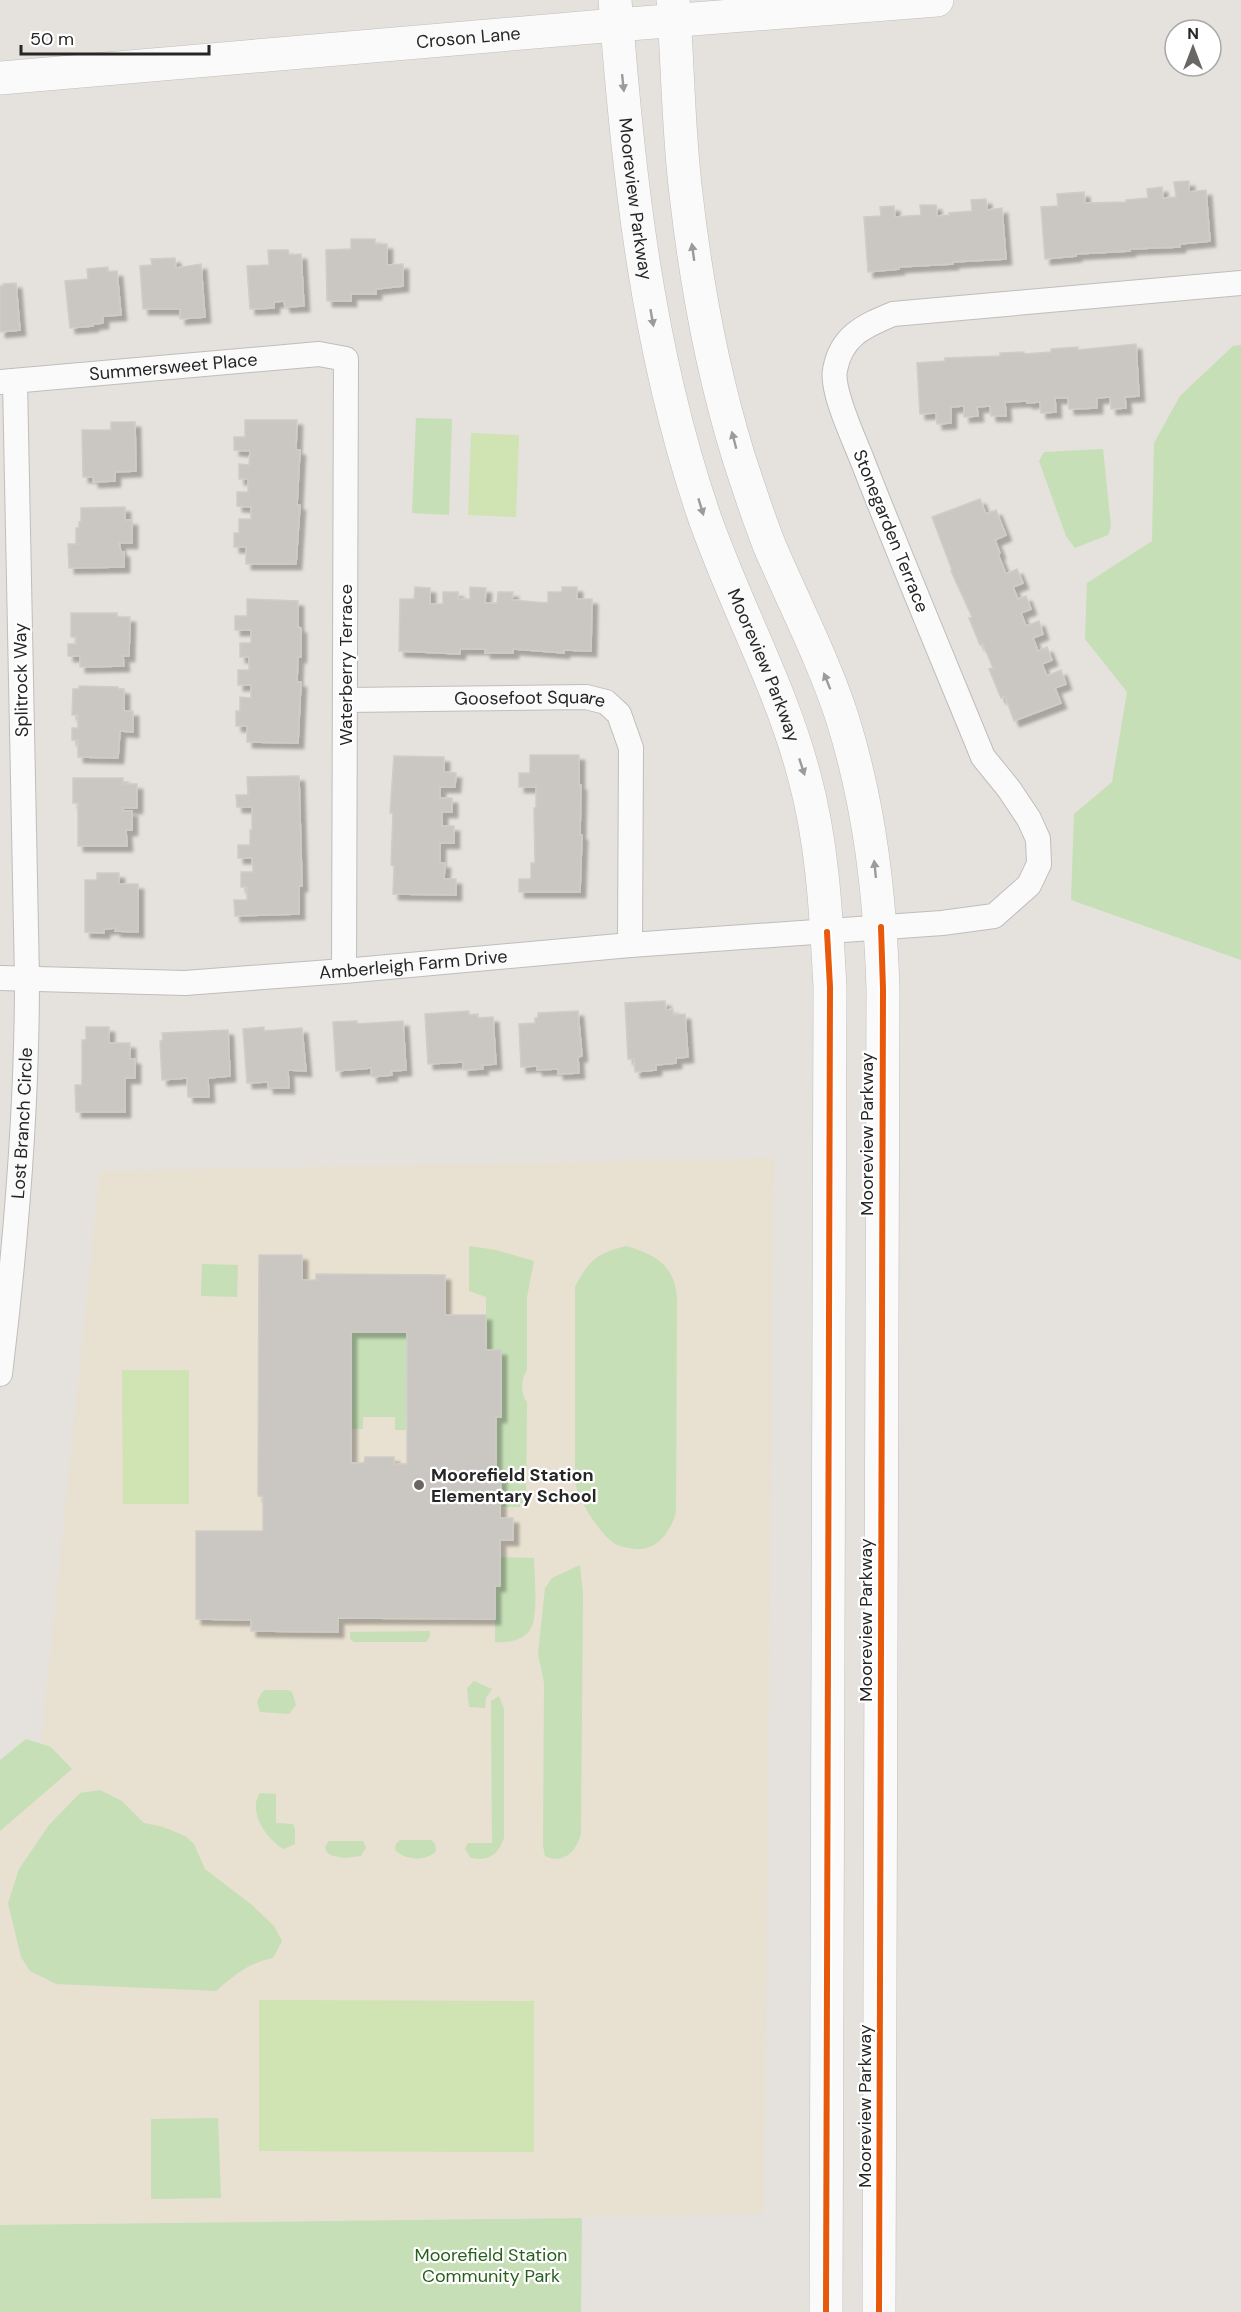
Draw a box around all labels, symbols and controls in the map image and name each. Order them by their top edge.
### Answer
scale bar [21,18,208,56]
north arrow [1163,18,1223,78]
street label: Croson Lane [415,21,521,54]
text: N [1187,23,1199,44]
text: 50 m [30,27,74,51]
one-way arrow [618,73,628,92]
street label: Mooreview Parkway [613,117,658,282]
one-way arrow [689,242,698,261]
one-way arrow [648,309,657,328]
street label: Summersweet Place [88,347,258,386]
one-way arrow [729,431,739,450]
street label: Stonegarden Terrace [847,446,935,616]
one-way arrow [697,498,706,516]
street label: Waterberry Terrace [334,584,358,746]
street label: Mooreview Parkway [722,585,805,745]
street label: Splitrock Way [8,623,34,737]
one-way arrow [822,671,832,689]
street label: Goosefoot Square [454,685,608,713]
one-way arrow [797,758,807,776]
one-way arrow [870,860,880,879]
street label: Amberleigh Farm Drive [318,944,508,985]
street label: Lost Branch Circle [6,1047,38,1200]
street label: Mooreview Parkway [855,1052,879,1216]
place label: Moorefield Station Elementary School [431,1463,597,1508]
marker: Moorefield Station Elementary School [412,1478,426,1492]
street label: Mooreview Parkway [854,1538,878,1702]
street label: Mooreview Parkway [853,2024,877,2188]
park label: Moorefield Station Community Park [415,2243,567,2288]

